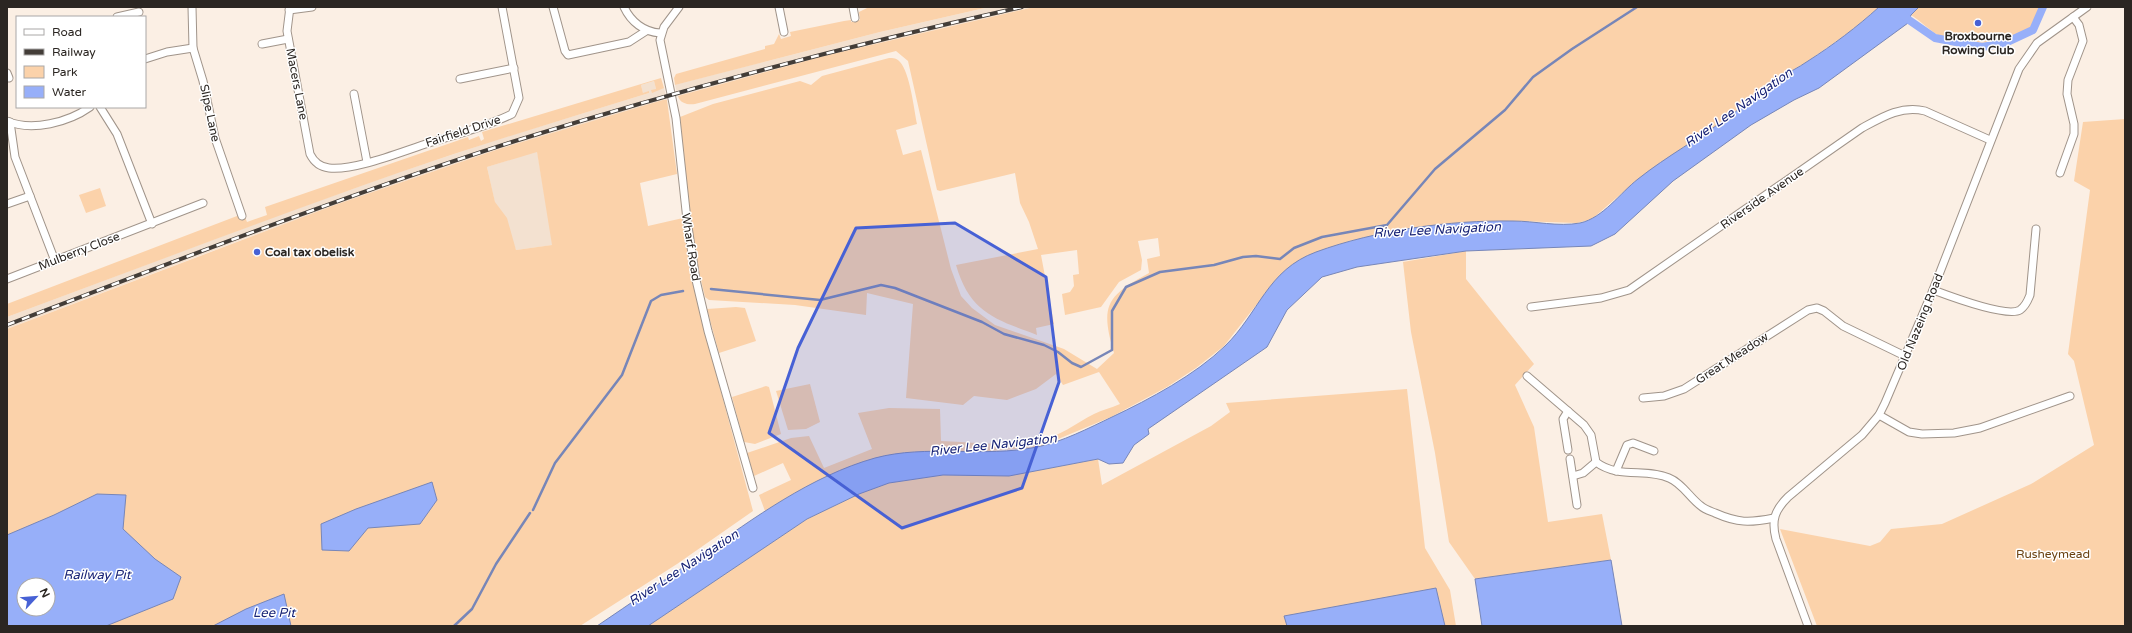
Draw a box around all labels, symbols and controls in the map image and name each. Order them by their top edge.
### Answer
legend [16,16,146,108]
marker: Broxbourne Rowing Club [1973,18,1983,28]
text: Road [52,25,82,39]
place label: Broxbourne Rowing Club [1942,29,2015,58]
text: Railway [52,45,96,59]
street label: Macers Lane [283,47,311,121]
water label: River Lee Navigation [1682,64,1796,151]
text: Park [52,65,78,79]
street label: Slipe Lane [197,83,223,143]
text: Water [52,85,87,99]
street label: Fairfield Drive [424,112,503,150]
street label: Riverside Avenue [1718,164,1806,232]
street label: Wharf Road [679,212,703,282]
water label: River Lee Navigation [1373,219,1502,241]
street label: Mulberry Close [36,229,122,273]
place label: Coal tax obelisk [265,245,355,259]
marker: Coal tax obelisk [252,247,262,257]
street label: Old Nazeing Road [1894,271,1946,373]
street label: Great Meadow [1693,329,1771,387]
water label: River Lee Navigation [929,430,1059,460]
water label: River Lee Navigation [626,526,742,609]
park label: Rusheymead [2016,547,2090,561]
water label: Railway Pit [63,567,133,583]
north arrow [16,577,56,617]
text: N [37,586,52,600]
water label: Lee Pit [253,605,297,621]

